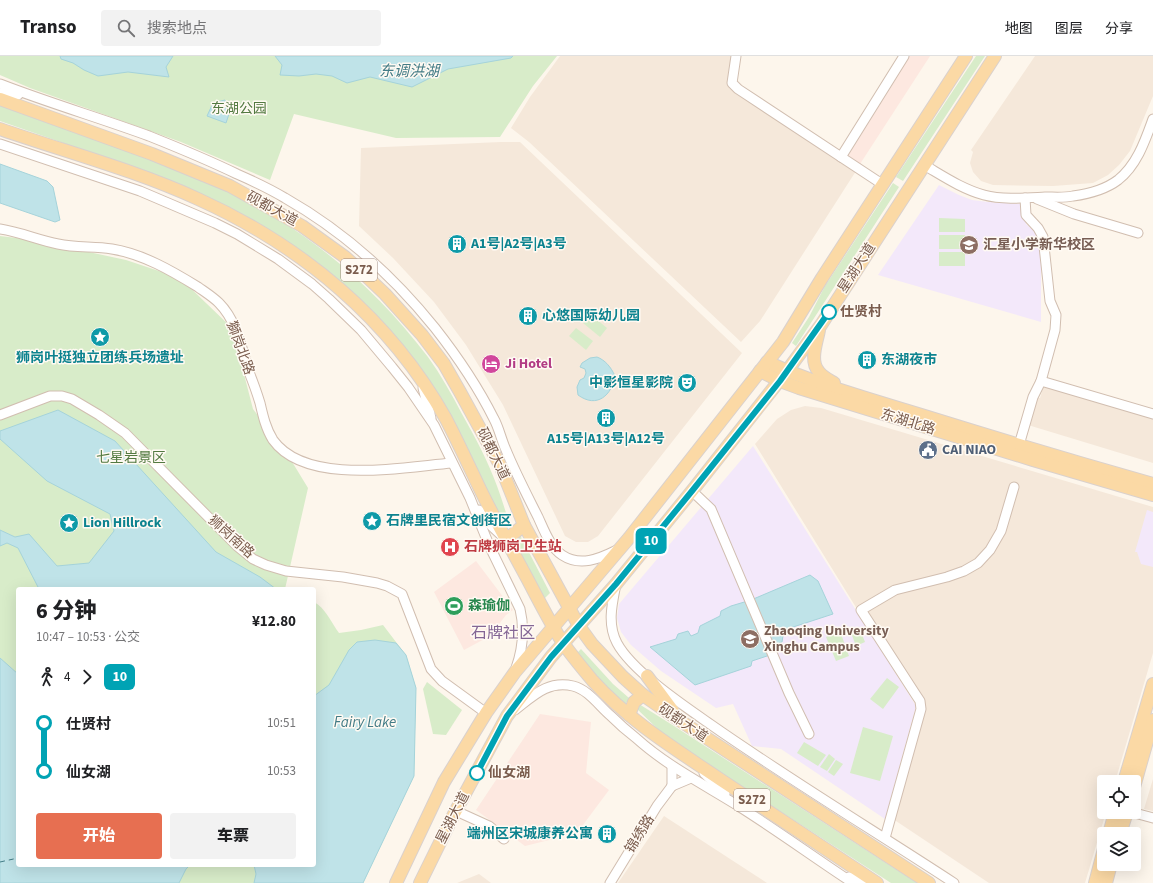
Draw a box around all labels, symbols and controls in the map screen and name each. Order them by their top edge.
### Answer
search box [101,10,381,46]
text: Transo [20,14,77,41]
icon: search [115,17,137,39]
text: 搜索地点 [147,18,207,39]
text: 地图 [1005,19,1033,39]
text: 图层 [1055,19,1083,39]
text: 分享 [1105,19,1133,39]
water label: 东调洪湖 [379,61,441,82]
park label: 东湖公园 [211,99,267,119]
street label: 砚都大道 [243,187,301,231]
building icon: A1号|A2号|A3号 [446,233,468,255]
place label: A1号|A2号|A3号 [470,234,567,254]
school or university icon: 汇星小学新华校区 [958,234,980,256]
place label: 汇星小学新华校区 [983,235,1095,255]
street label: 星湖大道 [833,239,881,297]
road number: S272 [341,259,377,281]
place label: 仕贤村 [840,302,882,322]
marker: 仕贤村 [821,304,837,320]
building icon: 心悠国际幼儿园 [517,305,539,327]
place label: 心悠国际幼儿园 [542,306,640,326]
street label: 獅岗北路 [221,318,259,378]
place icon: 狮岗叶挺独立团练兵场遗址 [89,326,111,348]
place label: 狮岗叶挺独立团练兵场遗址 [16,348,184,368]
building icon: 东湖夜市 [856,349,878,371]
place label: 东湖夜市 [881,350,937,370]
hotel icon: Ji Hotel [480,353,502,375]
place label: Ji Hotel [505,354,552,374]
theatre icon: 中影恒星影院 [676,372,698,394]
place label: 中影恒星影院 [589,373,673,393]
street label: 东湖北路 [878,404,938,440]
building icon: A15号|A13号|A12号 [595,407,617,429]
street label: 砚都大道 [472,424,514,484]
place label: A15号|A13号|A12号 [546,429,665,449]
public building icon: CAI NIAO [917,439,939,461]
place label: CAI NIAO [942,440,996,460]
park label: 七星岩景区 [96,448,166,468]
place icon: 石牌里民宿文创街区 [361,510,383,532]
street label: 狮岗南路 [204,511,258,563]
place label: 石牌里民宿文创街区 [386,511,512,531]
place icon: Lion Hillrock [58,512,80,534]
place label: Lion Hillrock [83,513,162,533]
line badge: 10 [633,528,669,554]
text: 10 [644,531,658,551]
hospital icon: 石牌狮岗卫生站 [439,536,461,558]
place label: 石牌狮岗卫生站 [464,537,562,557]
text: 6 分钟 [36,595,96,627]
sports icon: 森瑜伽 [443,595,465,617]
place label: 森瑜伽 [468,596,510,616]
text: ¥12.80 [252,611,296,632]
place label: Zhaoqing University Xinghu Campus [764,621,889,657]
district label: 石牌社区 [471,622,535,644]
text: 10:47 – 10:53 · 公交 [36,628,140,646]
school or university icon: Zhaoqing University Xinghu Campus [739,628,761,650]
icon: walk [36,666,58,688]
icon: forward [76,666,98,688]
text: 10 [112,667,127,687]
text: 4 [64,668,70,686]
street label: 砚都大道 [654,699,712,747]
water label: Fairy Lake [334,712,396,733]
text: 仕贤村 [66,714,111,735]
text: 10:51 [267,714,296,732]
text: 仙女湖 [66,762,111,783]
text: 10:53 [267,762,296,780]
place label: 仙女湖 [488,763,530,783]
marker: 仙女湖 [469,765,485,781]
map controls [1097,775,1141,871]
button: locate [1097,775,1141,819]
street label: 星湖大道 [431,789,475,847]
road number: S272 [734,789,770,811]
street label: 锦绣路 [620,811,660,857]
button: 开始 [36,813,162,859]
button: 车票 [170,813,296,859]
building icon: 端州区宋城康养公寓 [596,823,618,845]
place label: 端州区宋城康养公寓 [467,824,593,844]
button: layers [1097,827,1141,871]

